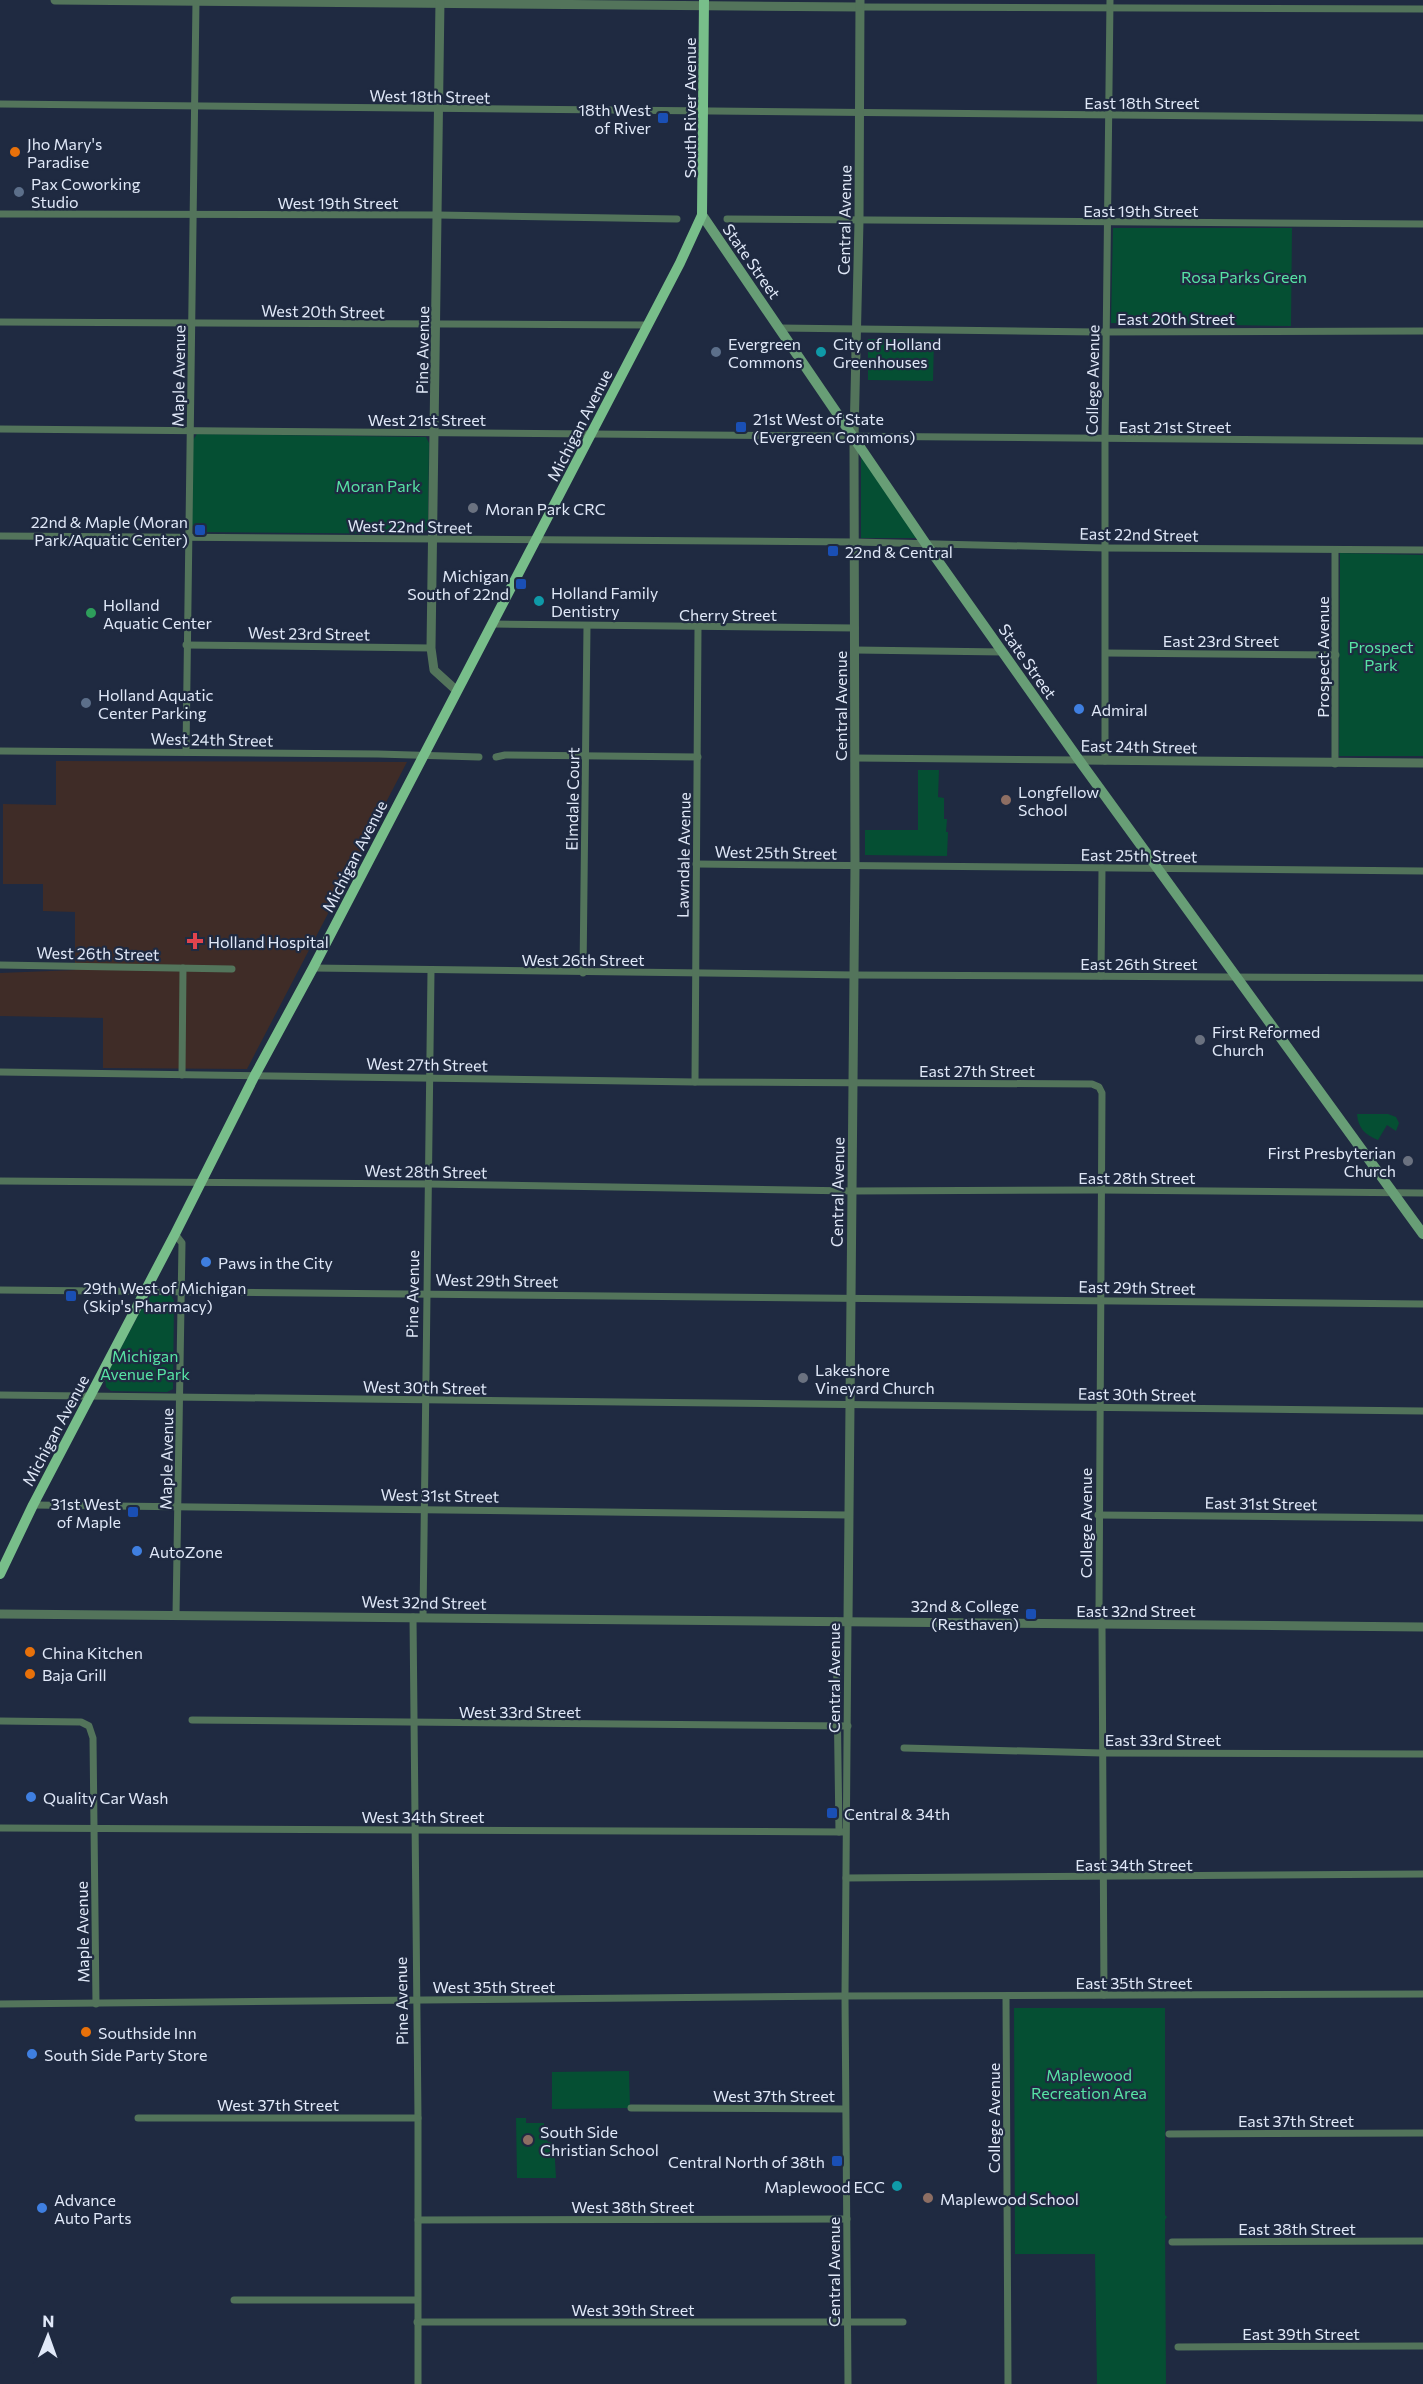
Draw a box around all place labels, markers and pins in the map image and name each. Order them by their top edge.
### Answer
place label: 18th West of River [578,100,652,137]
marker: 18th West of River [656,111,670,125]
place label: Jho Mary's Paradise [27,134,102,171]
marker: Jho Mary's Paradise [8,145,22,159]
place label: Pax Coworking Studio [31,174,141,211]
marker: Pax Coworking Studio [12,185,26,199]
place label: Evergreen Commons [728,334,802,371]
place label: City of Holland Greenhouses [833,334,941,371]
marker: Evergreen Commons [709,345,723,359]
marker: City of Holland Greenhouses [814,345,828,359]
place label: 21st West of State (Evergreen Commons) [753,409,915,446]
marker: 21st West of State (Evergreen Commons) [734,420,748,434]
place label: Moran Park CRC [485,499,606,518]
marker: Moran Park CRC [466,501,480,515]
place label: 22nd & Maple (Moran Park/Aquatic Center) [31,512,188,549]
marker: 22nd & Maple (Moran Park/Aquatic Center) [193,523,207,537]
place label: 22nd & Central [845,542,953,561]
marker: 22nd & Central [826,544,840,558]
place label: Michigan South of 22nd [407,566,509,603]
marker: Michigan South of 22nd [514,577,528,591]
place label: Holland Family Dentistry [551,583,658,620]
marker: Holland Family Dentistry [532,594,546,608]
place label: Holland Aquatic Center [103,595,212,632]
marker: Holland Aquatic Center [84,606,98,620]
place label: Holland Aquatic Center Parking [98,685,214,722]
marker: Holland Aquatic Center Parking [79,696,93,710]
place label: Admiral [1091,700,1148,719]
marker: Admiral [1072,702,1086,716]
place label: Longfellow School [1018,782,1099,819]
marker: Longfellow School [999,793,1013,807]
marker: Holland Hospital [186,932,204,950]
place label: Holland Hospital [208,932,329,951]
place label: First Reformed Church [1212,1022,1320,1059]
marker: First Reformed Church [1193,1033,1207,1047]
place label: First Presbyterian Church [1267,1143,1396,1180]
marker: First Presbyterian Church [1401,1154,1415,1168]
place label: Paws in the City [218,1253,333,1272]
marker: Paws in the City [199,1255,213,1269]
place label: 29th West of Michigan (Skip's Pharmacy) [83,1278,246,1315]
marker: 29th West of Michigan (Skip's Pharmacy) [64,1289,78,1303]
place label: Lakeshore Vineyard Church [815,1360,935,1397]
marker: Lakeshore Vineyard Church [796,1371,810,1385]
place label: 31st West of Maple [51,1494,121,1531]
marker: 31st West of Maple [126,1505,140,1519]
place label: AutoZone [149,1542,223,1561]
marker: AutoZone [130,1544,144,1558]
place label: 32nd & College (Resthaven) [911,1596,1019,1633]
marker: 32nd & College (Resthaven) [1024,1607,1038,1621]
place label: China Kitchen [42,1643,143,1662]
marker: China Kitchen [23,1645,37,1659]
place label: Baja Grill [42,1665,107,1684]
marker: Baja Grill [23,1667,37,1681]
place label: Quality Car Wash [43,1788,169,1807]
marker: Quality Car Wash [24,1790,38,1804]
place label: Central & 34th [844,1804,950,1823]
marker: Central & 34th [825,1806,839,1820]
place label: Southside Inn [98,2023,197,2042]
marker: Southside Inn [79,2025,93,2039]
place label: South Side Party Store [44,2045,207,2064]
marker: South Side Party Store [25,2047,39,2061]
place label: South Side Christian School [540,2122,659,2159]
marker: South Side Christian School [521,2133,535,2147]
place label: Central North of 38th [668,2152,825,2171]
marker: Central North of 38th [830,2154,844,2168]
place label: Maplewood ECC [764,2177,885,2196]
marker: Maplewood ECC [890,2179,904,2193]
place label: Maplewood School [940,2189,1079,2208]
place label: Advance Auto Parts [54,2190,132,2227]
marker: Maplewood School [921,2191,935,2205]
marker: Advance Auto Parts [35,2201,49,2215]

